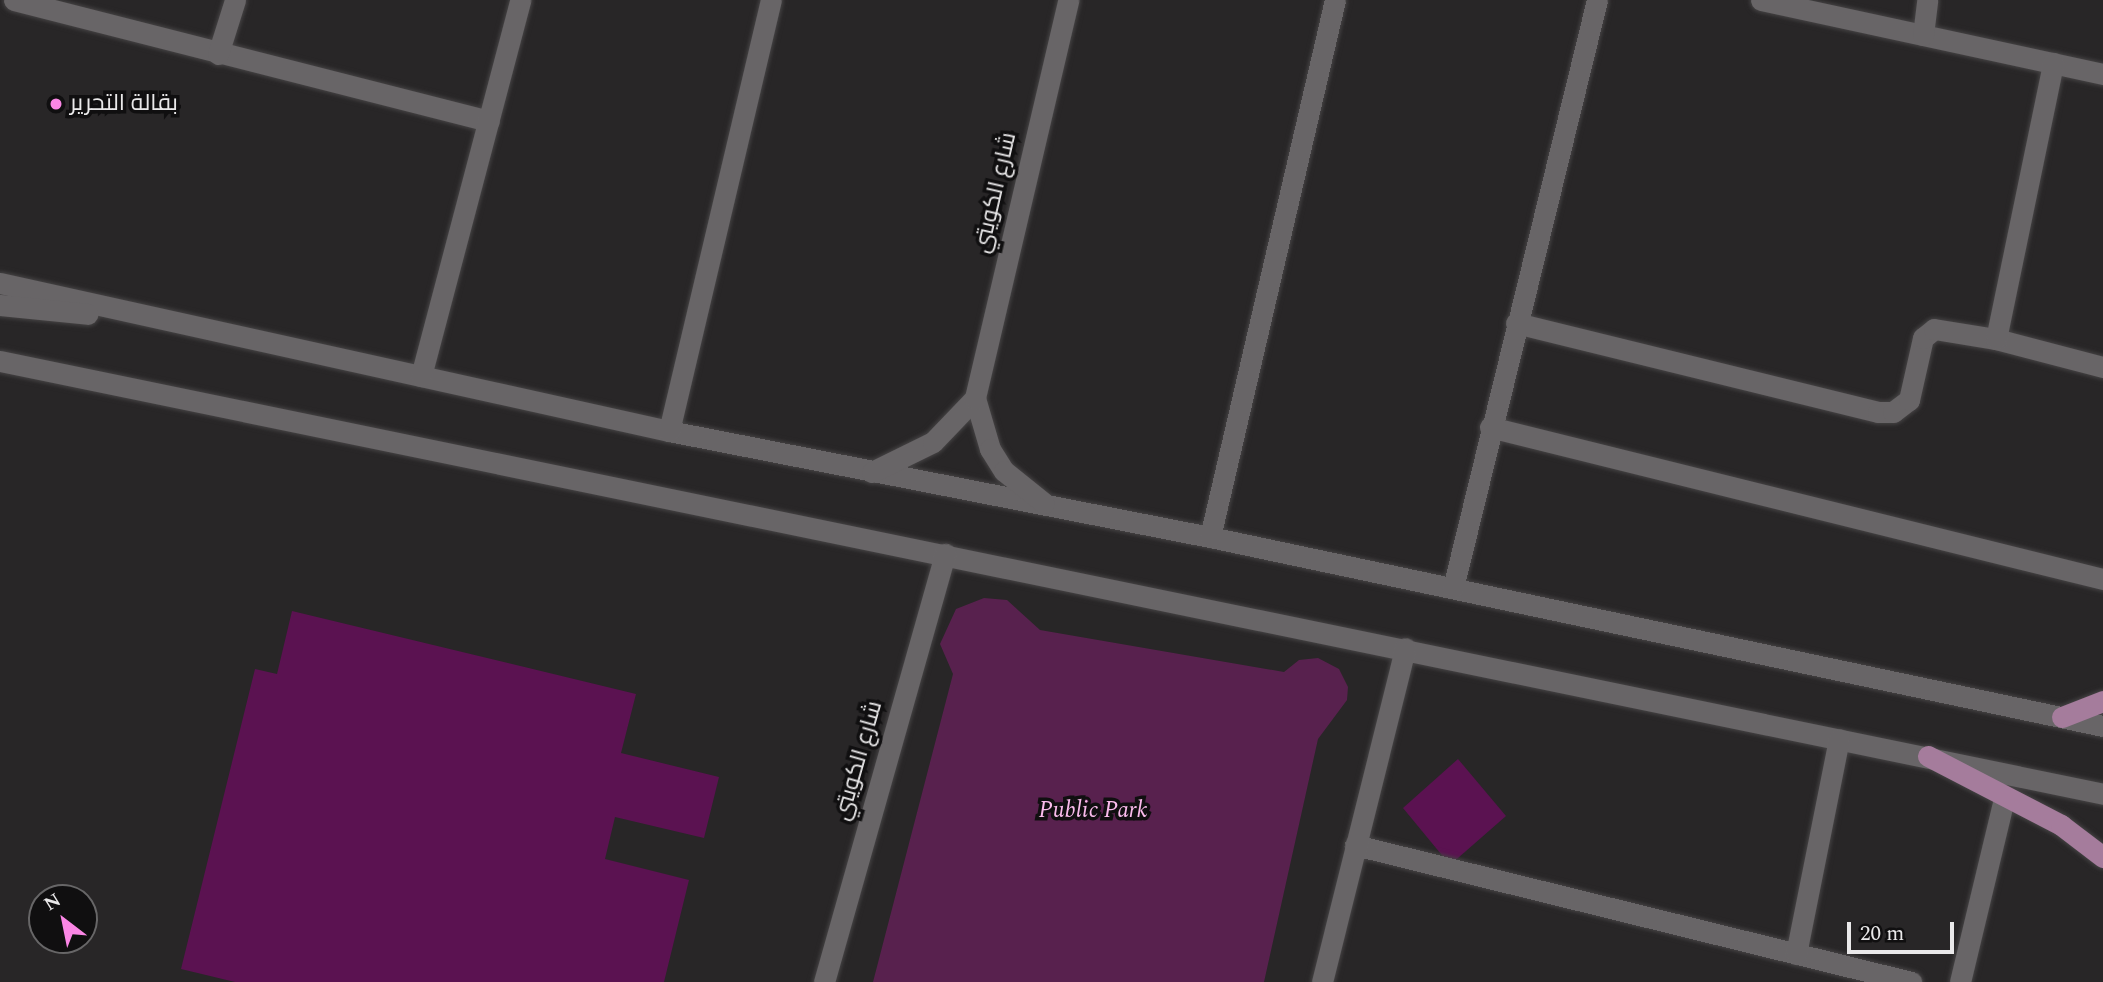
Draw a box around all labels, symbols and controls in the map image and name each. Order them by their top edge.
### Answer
place label: بقالة التحرير [70,90,178,118]
marker: بقالة التحرير [48,96,64,112]
street label: شارع الكويتي [969,130,1023,256]
street label: شارع الكويتي [829,698,889,824]
park label: Public Park [1039,797,1147,825]
north arrow [28,884,98,954]
text: N [38,886,67,919]
scale bar [1851,908,1958,952]
text: 20 m [1860,918,1904,950]

